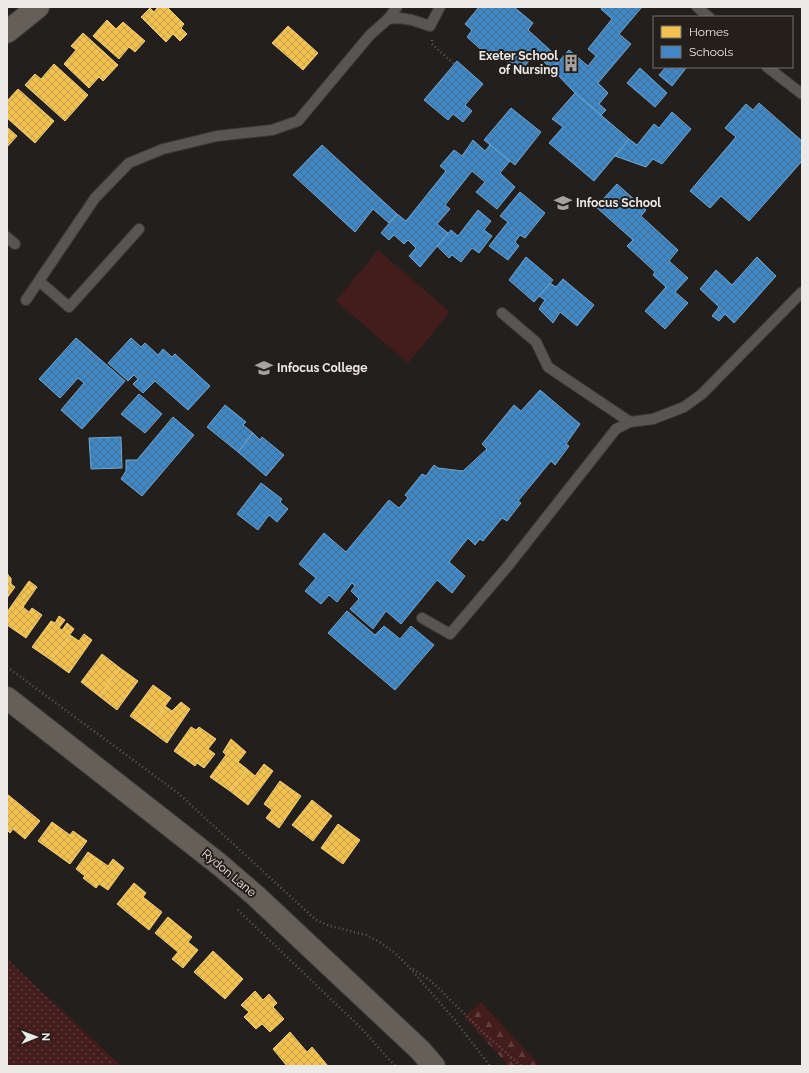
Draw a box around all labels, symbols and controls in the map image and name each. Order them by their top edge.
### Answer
legend [653,16,793,68]
text: Homes [689,25,729,39]
text: Schools [689,45,733,59]
place label: Exeter School of Nursing [479,49,558,77]
building icon: Exeter School of Nursing [561,53,581,73]
school or university icon: Infocus School [553,193,573,213]
place label: Infocus School [576,196,661,210]
school or university icon: Infocus College [254,358,274,378]
place label: Infocus College [277,361,367,375]
street label: Rydon Lane [199,846,259,900]
north arrow [16,1017,56,1057]
text: N [39,1033,52,1041]

